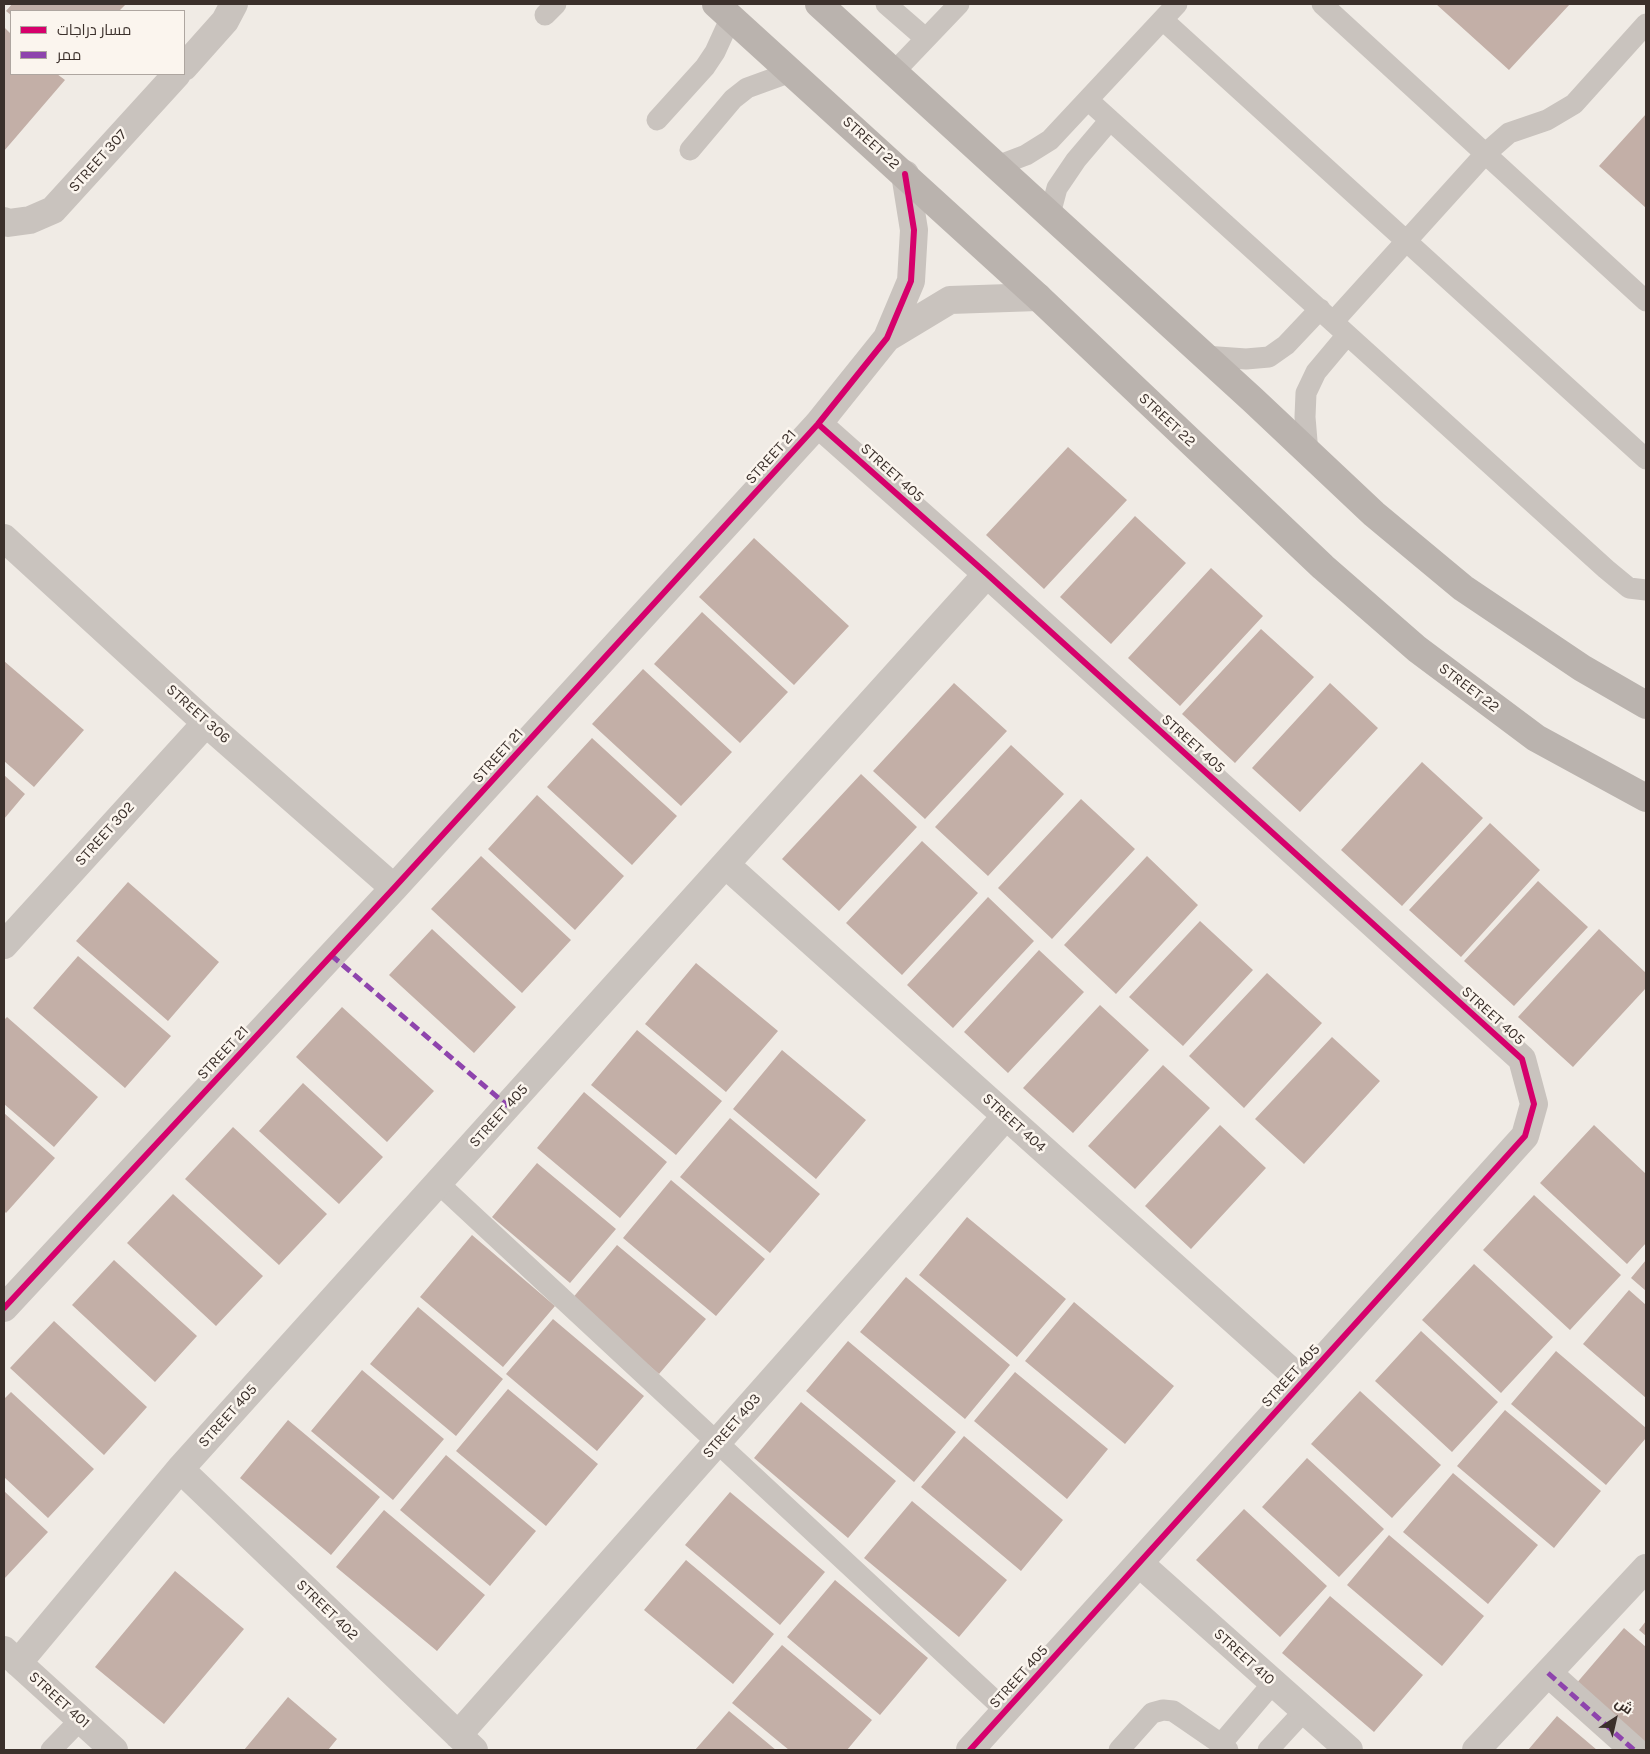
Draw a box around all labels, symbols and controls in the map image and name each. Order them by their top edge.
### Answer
legend [10,10,185,75]
text: مسار دراجات [57,21,131,39]
text: ممر [57,46,81,64]
street label: STREET 22 [839,113,903,173]
street label: STREET 307 [65,126,131,196]
street label: STREET 22 [1135,389,1199,451]
street label: STREET 21 [742,426,800,488]
street label: STREET 405 [856,440,928,506]
street label: STREET 22 [1435,659,1503,717]
street label: STREET 306 [162,681,234,747]
street label: STREET 405 [1157,711,1229,777]
street label: STREET 21 [469,725,527,787]
street label: STREET 302 [71,798,139,870]
street label: STREET 405 [1457,983,1529,1049]
street label: STREET 21 [193,1022,253,1084]
street label: STREET 405 [466,1080,532,1152]
street label: STREET 404 [978,1090,1050,1156]
street label: STREET 405 [1258,1340,1324,1412]
street label: STREET 405 [195,1380,261,1452]
street label: STREET 403 [699,1390,765,1462]
street label: STREET 402 [292,1576,362,1644]
street label: STREET 410 [1210,1625,1278,1689]
street label: STREET 405 [986,1641,1052,1713]
street label: STREET 401 [25,1668,93,1732]
north arrow [1590,1694,1640,1744]
text: ش [1612,1694,1636,1718]

